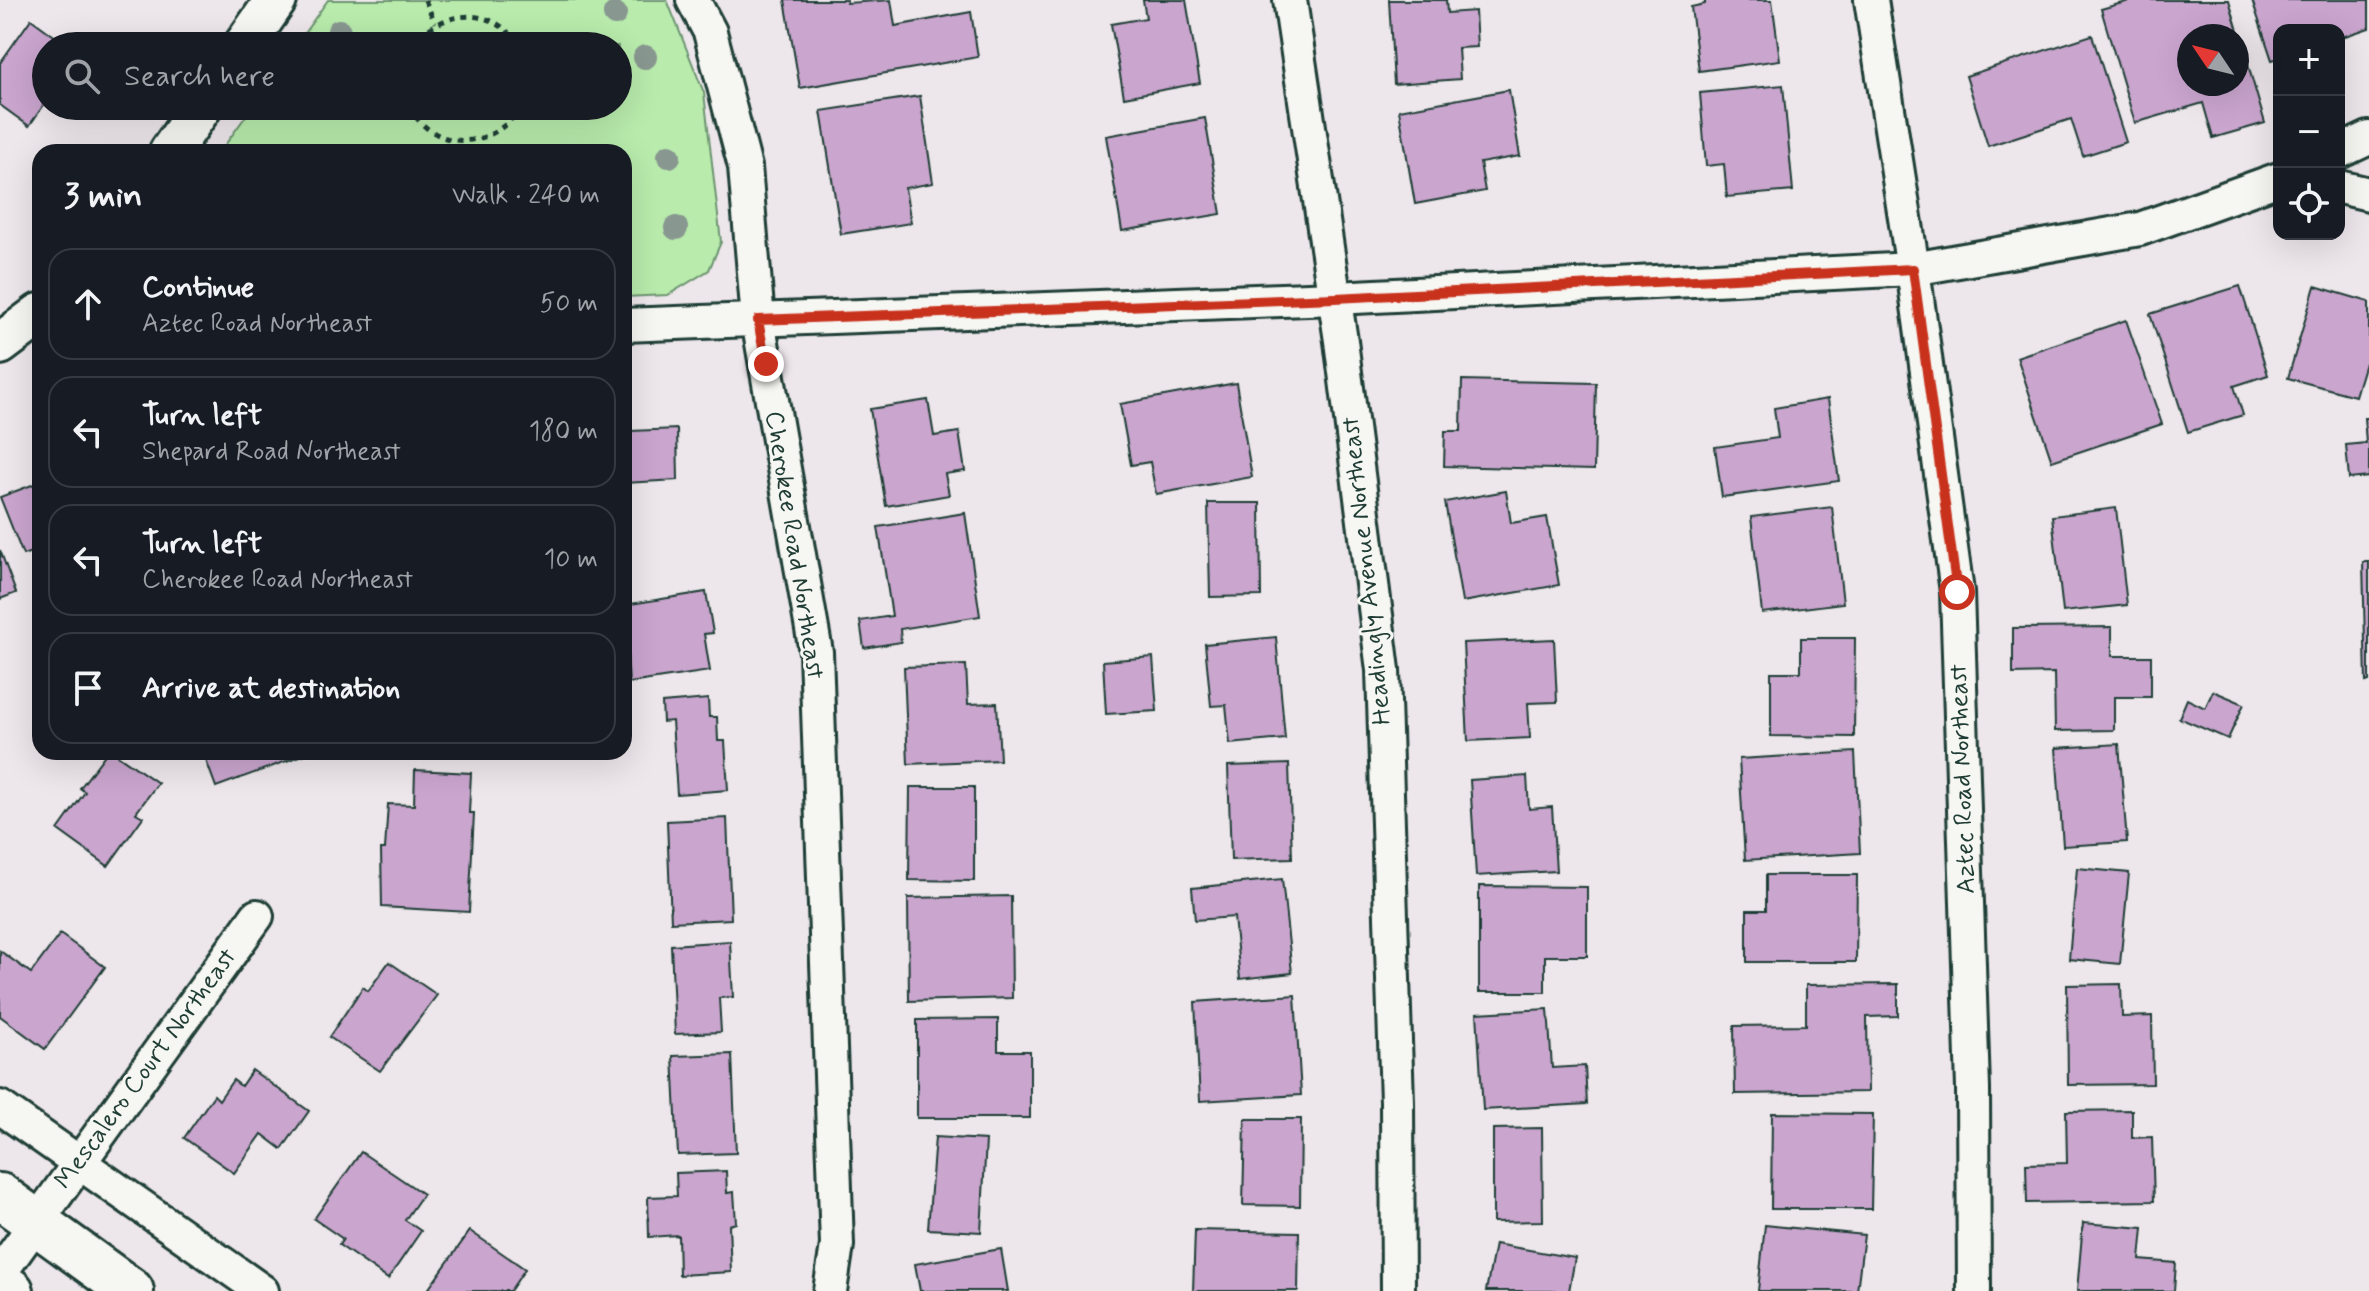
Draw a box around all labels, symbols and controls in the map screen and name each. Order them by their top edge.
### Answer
north arrow [2177,24,2249,96]
map controls [2273,24,2345,240]
button: + [2273,24,2345,96]
search box [32,32,632,120]
icon: search [60,54,104,98]
text: Search here [124,57,275,96]
button: − [2273,96,2345,168]
button: locate [2273,168,2345,240]
text: 3 min [64,174,142,219]
text: Walk · 240 m [452,179,600,213]
text: Continue [142,268,254,307]
icon: ahead [66,282,110,326]
text: 50 m [540,287,598,321]
text: Aztec Road Northeast [142,307,372,341]
route end [748,346,784,382]
text: Turn left [142,396,262,435]
street label: Cherokee Road Northeast [756,409,832,682]
icon: left [66,410,110,454]
text: 180 m [529,415,598,449]
street label: Headingly Avenue Northeast [1334,415,1400,727]
text: Shepard Road Northeast [142,435,401,469]
text: Turn left [142,524,262,563]
icon: left [66,538,110,582]
text: 10 m [544,543,598,577]
text: Cherokee Road Northeast [142,563,413,597]
route start [1939,574,1975,610]
street label: Aztec Road Northeast [1942,663,1984,895]
icon: arrive [66,666,110,710]
text: Arrive at destination [142,669,400,708]
street label: Mescalero Court Northeast [47,942,245,1196]

